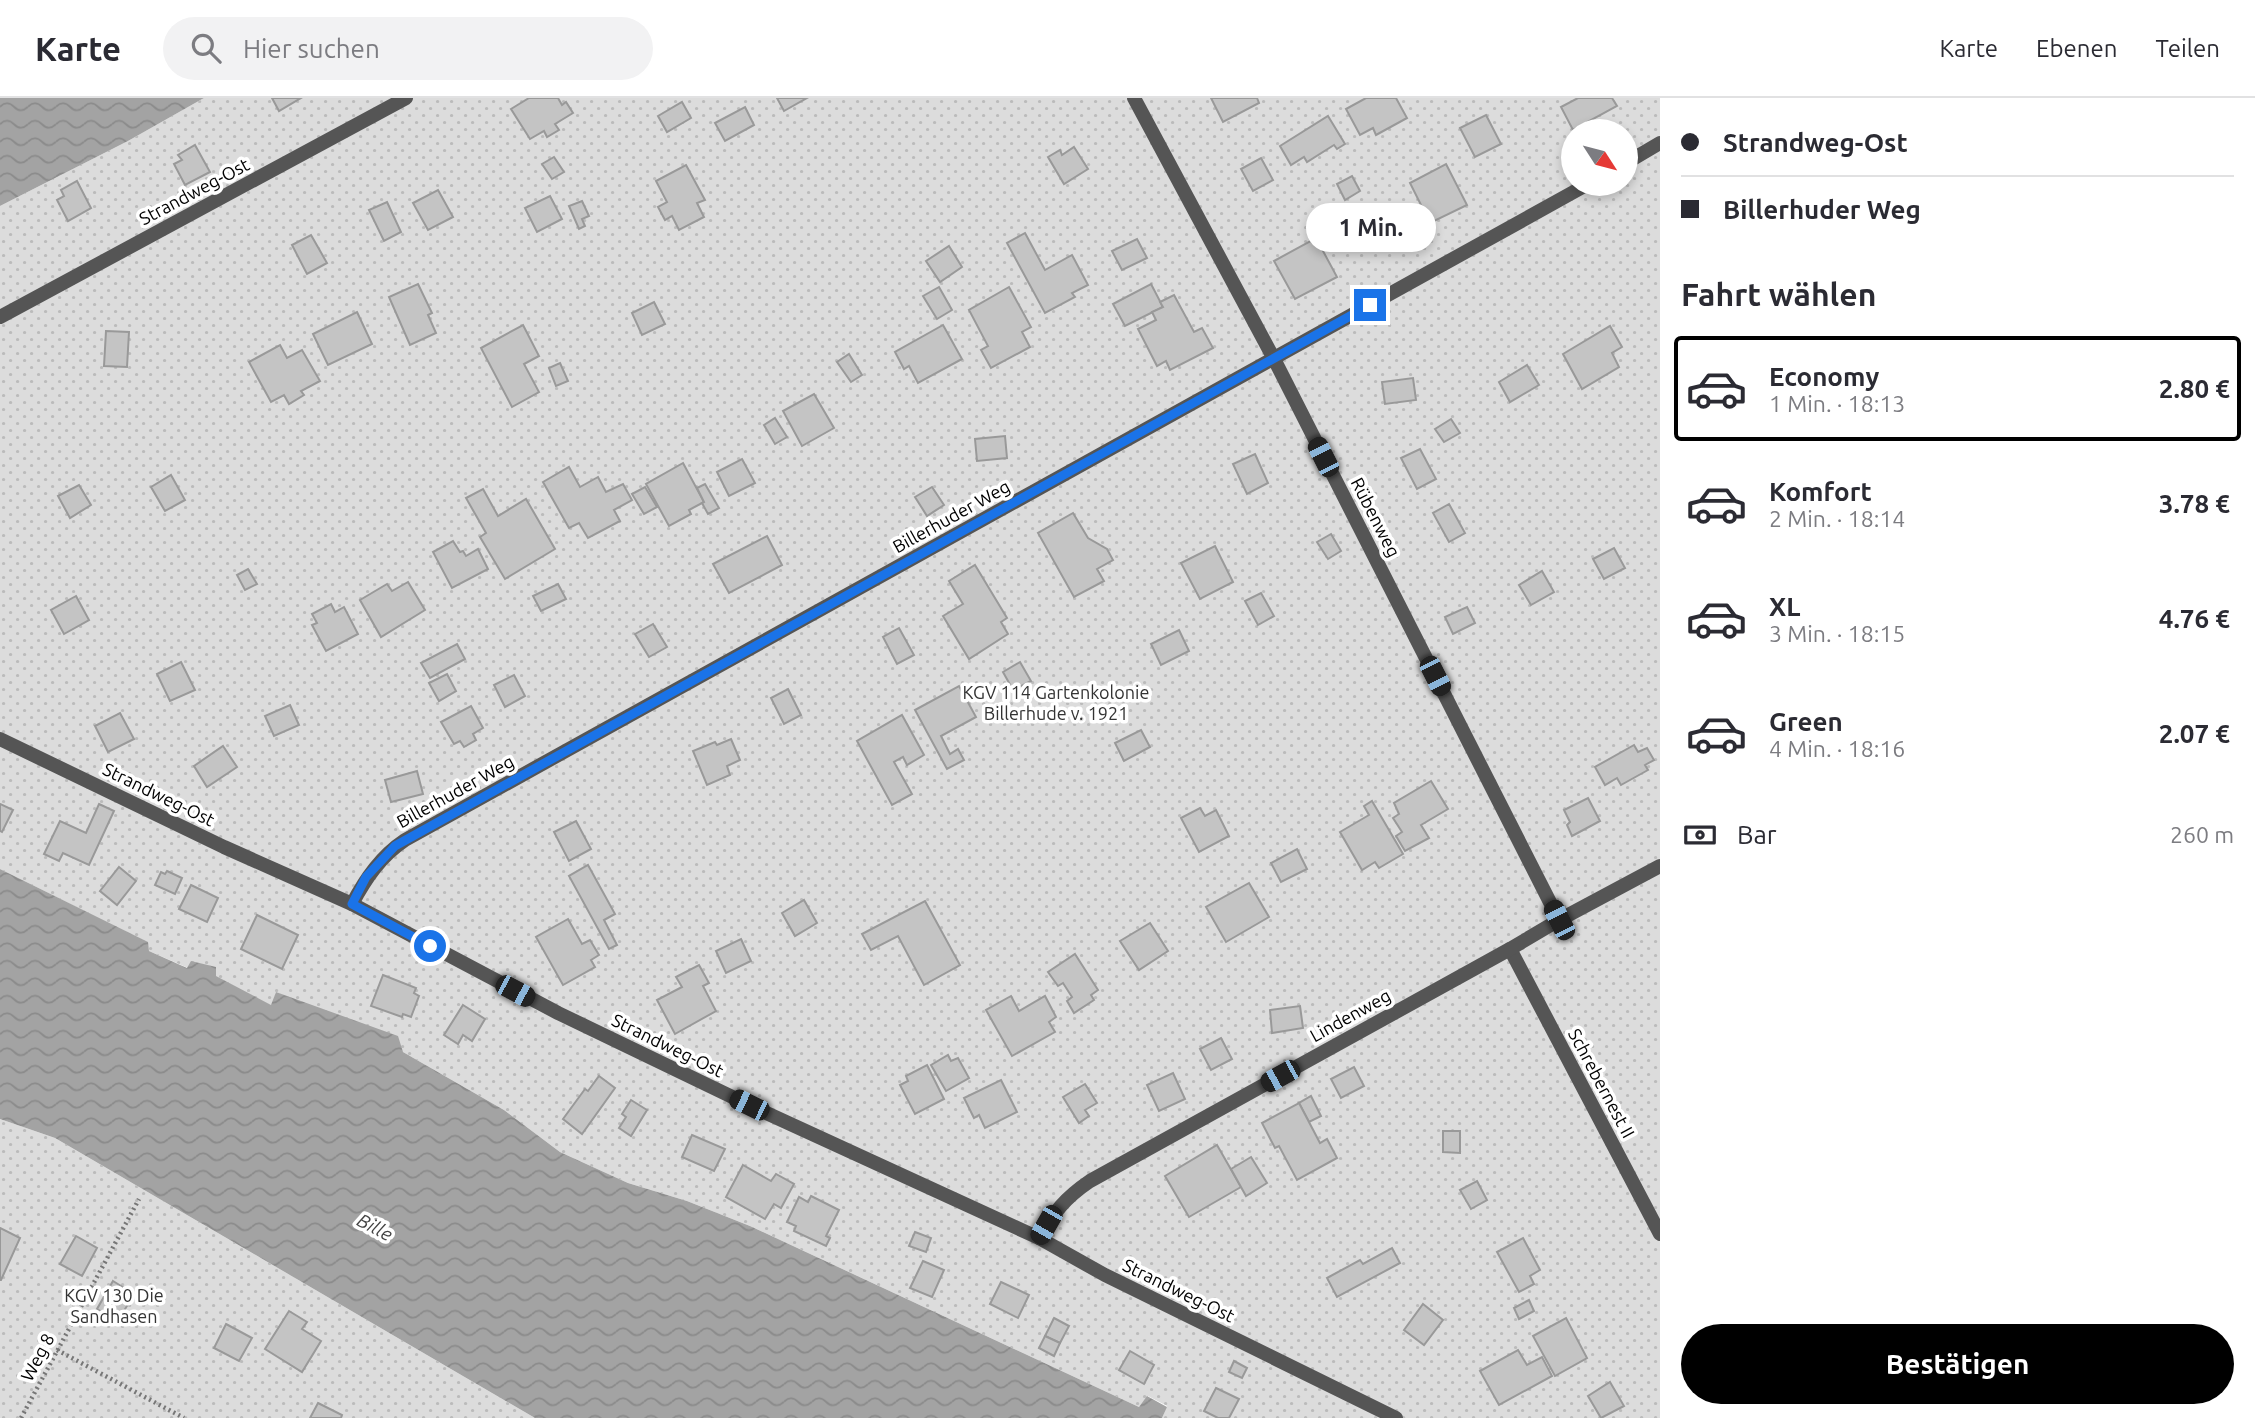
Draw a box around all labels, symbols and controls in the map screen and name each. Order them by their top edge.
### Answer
search box [163,17,653,80]
icon: search [187,29,225,67]
text: Karte [35,30,121,67]
text: Hier suchen [243,34,380,63]
text: Karte [1939,35,1998,62]
text: Ebenen [2036,35,2117,62]
text: Teilen [2155,35,2220,62]
north arrow [1561,119,1638,196]
map controls [1561,119,1638,196]
text: Strandweg-Ost [1723,128,1908,157]
street label: Strandweg-Ost [136,154,252,228]
text: Billerhuder Weg [1723,195,1921,224]
callout: 1 Min. [1305,204,1435,252]
text: 1 Min. [1339,215,1403,240]
text: Fahrt wählen [1681,276,1876,312]
route end [1354,289,1386,321]
icon: car [1685,357,1748,420]
text: Economy [1769,362,1879,391]
text: 2.80 € [2159,374,2230,403]
text: 1 Min. · 18:13 [1769,391,1905,416]
car [1305,434,1342,480]
icon: car [1685,472,1748,535]
street label: Rübenweg [1347,474,1405,560]
street label: Billerhuder Weg [889,476,1013,556]
text: Komfort [1769,477,1872,506]
text: 3.78 € [2159,489,2230,518]
text: 2 Min. · 18:14 [1769,506,1905,531]
icon: car [1685,587,1748,650]
text: XL [1769,592,1800,621]
text: 4.76 € [2159,604,2230,633]
text: 3 Min. · 18:15 [1769,621,1905,646]
car [1417,653,1454,699]
park label: KGV 114 Gartenkolonie Billerhude v. 1921 [963,682,1149,723]
icon: car [1685,702,1748,765]
text: Green [1769,707,1843,736]
text: 2.07 € [2159,719,2230,748]
text: 4 Min. · 18:16 [1769,736,1905,761]
street label: Billerhuder Weg [393,751,517,831]
street label: Strandweg-Ost [100,758,218,830]
icon: cash [1681,816,1719,854]
text: Bar [1737,820,1777,849]
text: 260 m [2170,822,2234,847]
car [1541,897,1578,943]
route start [414,930,446,962]
car [492,972,539,1010]
street label: Lindenweg [1306,985,1394,1045]
street label: Strandweg-Ost [609,1009,727,1081]
street label: Schrebernest II [1565,1025,1639,1141]
car [1257,1057,1304,1095]
car [726,1086,773,1124]
car [1027,1202,1066,1248]
water label: Bille [354,1209,397,1245]
street label: Strandweg-Ost [1120,1254,1238,1326]
park label: KGV 130 Die Sandhasen [64,1285,164,1326]
button: Bestätigen [1681,1324,2234,1404]
street label: Weg 8 [16,1330,58,1384]

